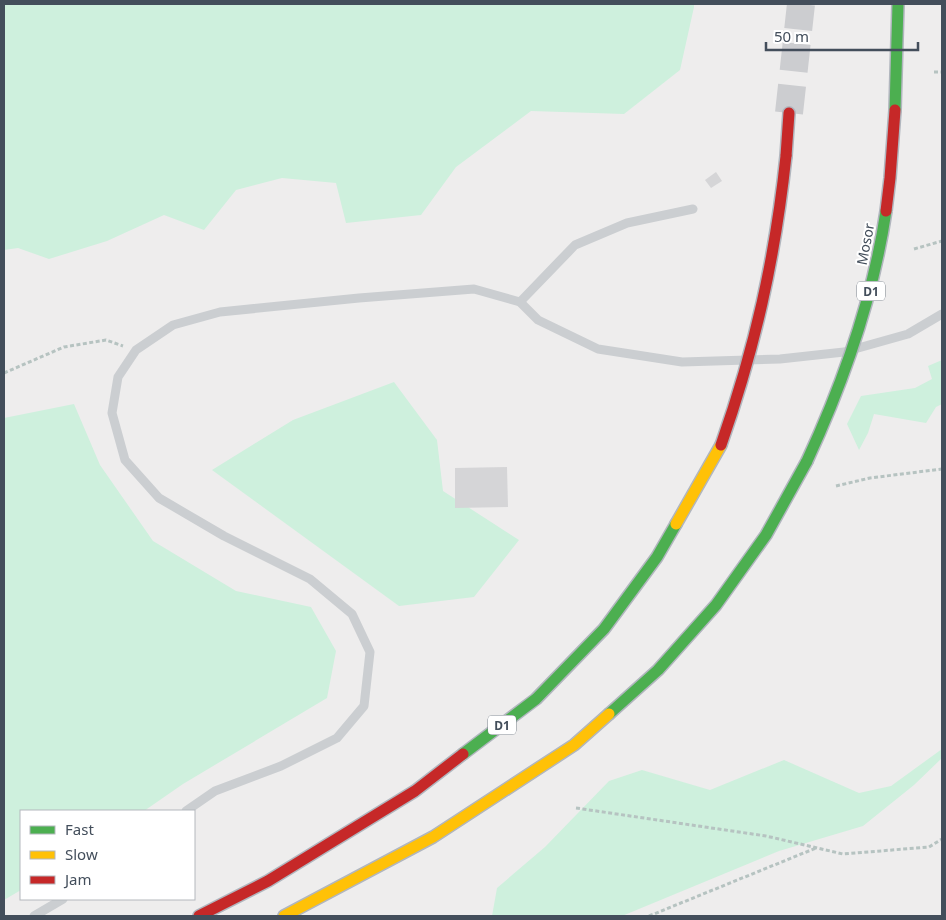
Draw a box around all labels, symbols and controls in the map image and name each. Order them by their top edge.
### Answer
scale bar [766,20,918,52]
text: 50 m [774,26,809,46]
street label: Mosor [852,221,878,266]
road number: D1 [857,282,885,300]
road number: D1 [488,716,516,734]
legend [20,810,195,900]
text: Fast [65,819,94,839]
text: Slow [65,844,98,864]
text: Jam [63,869,92,889]

